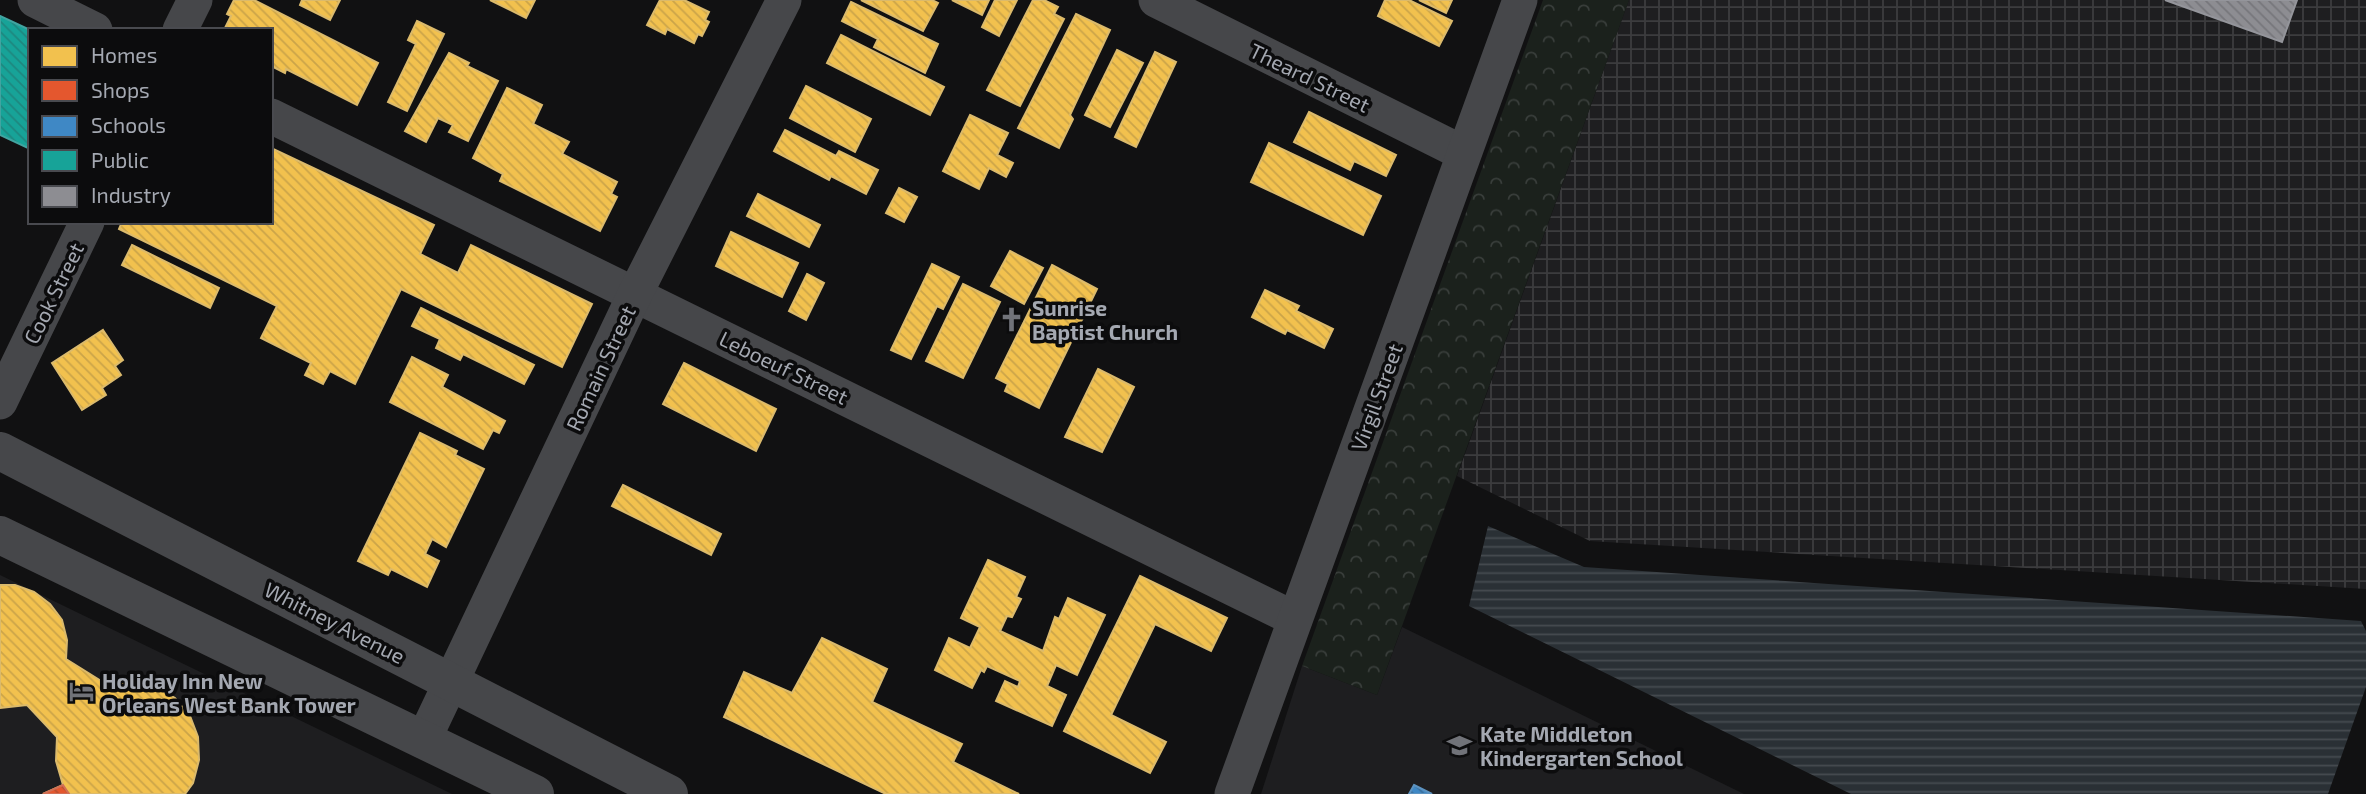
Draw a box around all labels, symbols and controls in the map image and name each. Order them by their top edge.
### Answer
legend [28,28,273,224]
street label: Theard Street [1246,37,1374,117]
text: Homes [91,42,157,67]
text: Shops [91,77,150,102]
text: Schools [91,112,166,137]
text: Public [91,147,149,172]
text: Industry [91,182,171,207]
street label: Cook Street [18,238,88,348]
place label: Sunrise Baptist Church [1032,295,1178,344]
street label: Romain Street [560,301,640,435]
church icon: Sunrise Baptist Church [998,305,1026,333]
street label: Leboeuf Street [716,325,852,409]
street label: Virgil Street [1345,340,1407,454]
street label: Whitney Avenue [261,576,409,668]
place label: Holiday Inn New Orleans West Bank Tower [102,668,356,717]
hotel icon: Holiday Inn New Orleans West Bank Tower [68,678,96,706]
place label: Kate Middleton Kindergarten School [1480,721,1683,770]
school or university icon: Kate Middleton Kindergarten School [1446,731,1474,759]

